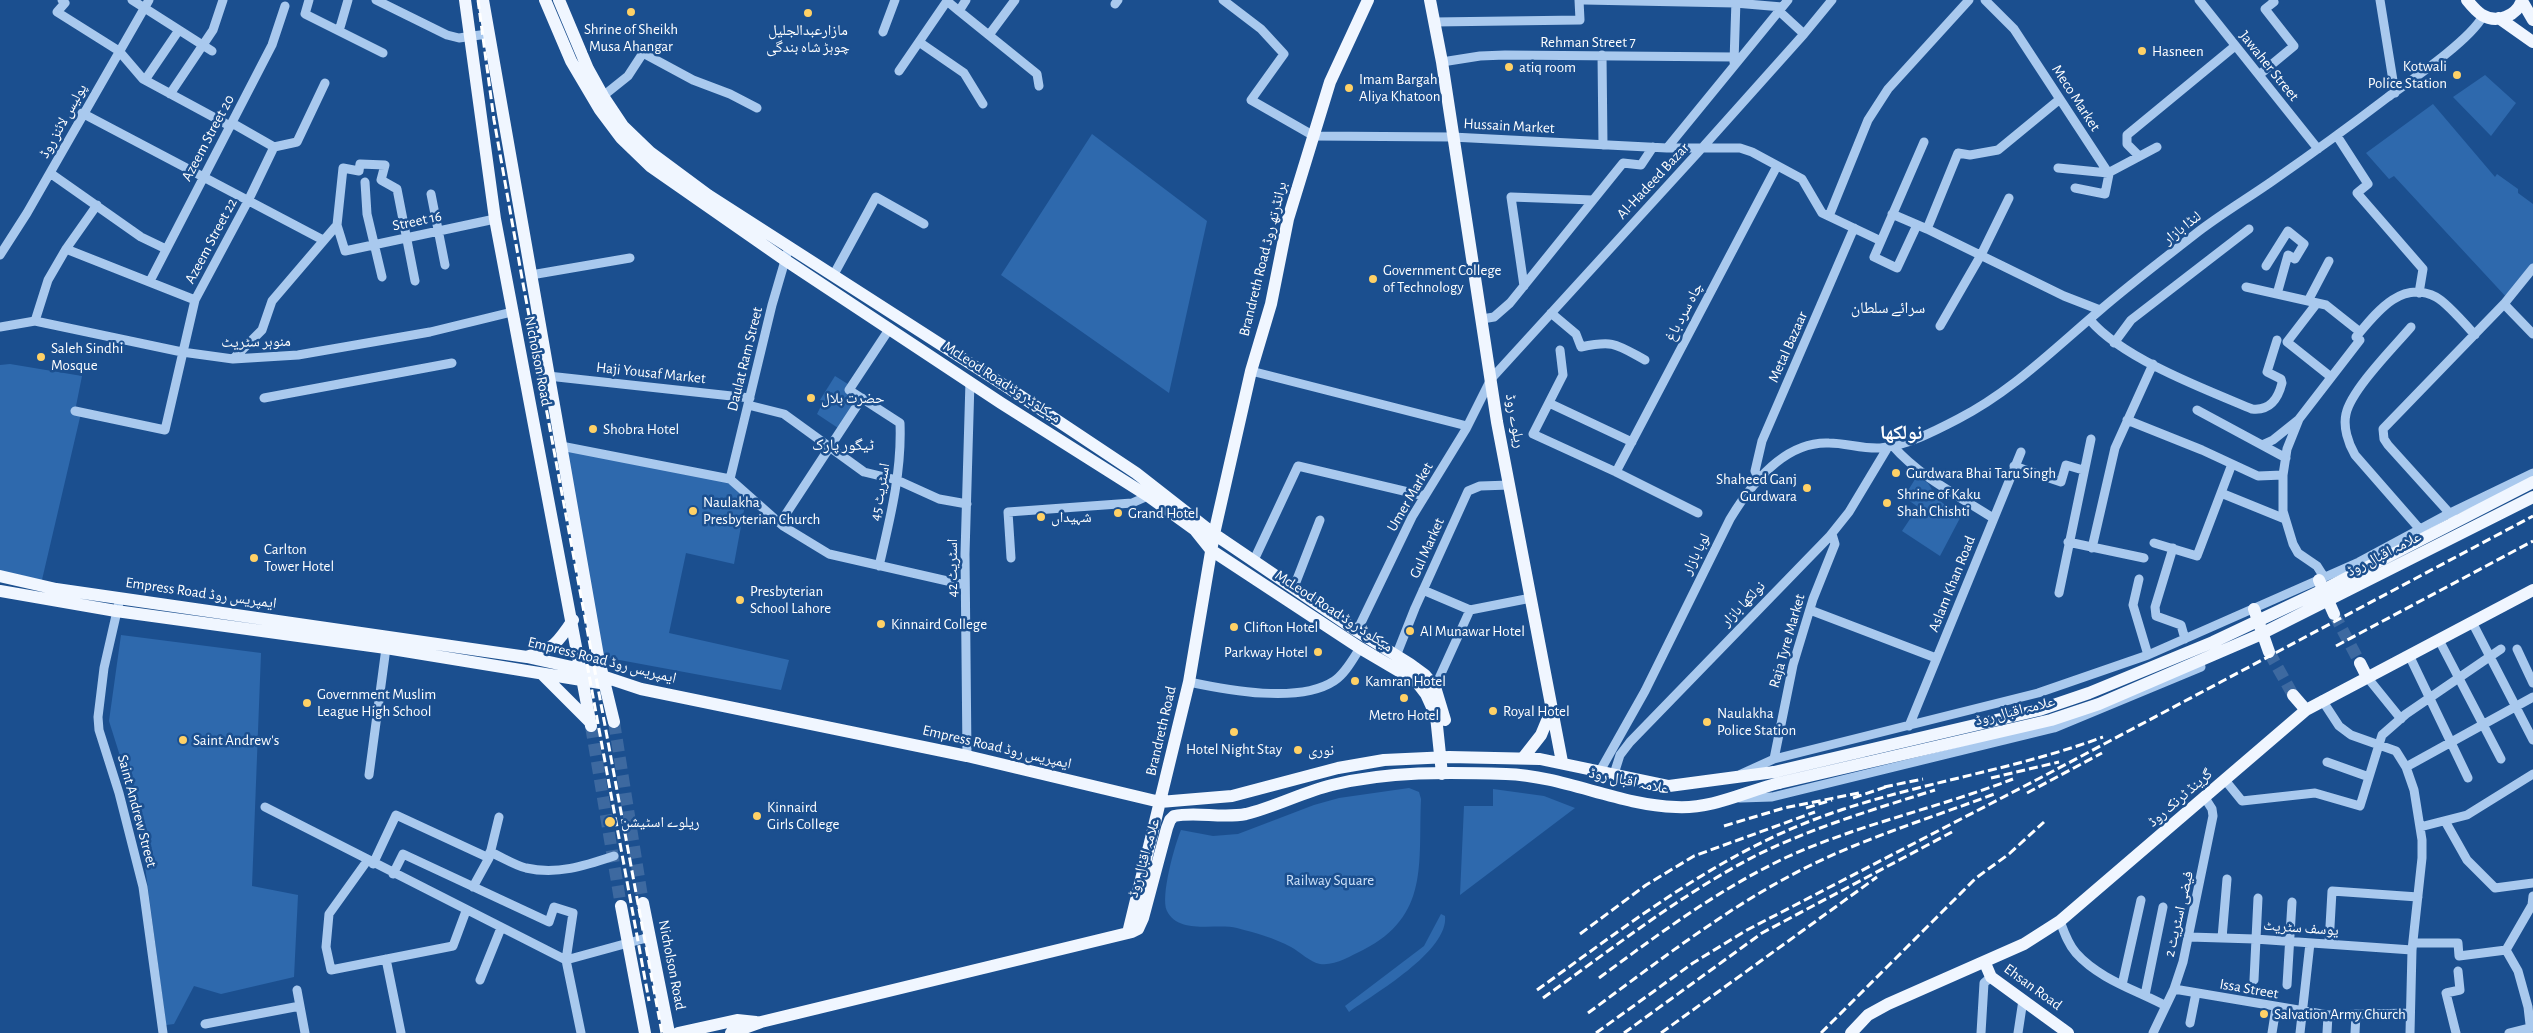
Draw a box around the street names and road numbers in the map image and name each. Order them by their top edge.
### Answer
street label: Jawaher Street [2235,27,2303,105]
street label: Rehman Street 7 [1540,33,1636,51]
street label: Meco Market [2048,61,2104,135]
street label: پولیس لائنز روڈ [35,81,91,161]
street label: Azeem Street 20 [178,92,238,184]
street label: Hussain Market [1463,115,1555,137]
street label: Al-Hadeed Bazar [1613,139,1693,223]
street label: Brandreth Road برانڈرتھ روڈ [1235,180,1291,338]
street label: Azeem Street 22 [181,195,241,287]
street label: Street 16 [391,207,443,235]
street label: لنڈا بازار [2159,207,2205,249]
street label: چاہ سرد باغ [1661,280,1707,344]
street label: Daulat Ram Street [723,305,767,413]
street label: Metal Bazaar [1764,309,1812,385]
street label: Nicholson Road [520,314,556,408]
street label: منوہر سٹریٹ [221,332,291,352]
street label: McLeod Road میکلوڈ روڈ [940,337,1064,427]
street label: Haji Yousaf Market [595,358,707,388]
street label: ریلوے روڈ [1501,392,1529,450]
street label: Umer Market [1383,459,1437,535]
street label: اسٹریٹ 45 [866,462,894,522]
street label: Gul Market [1406,515,1448,581]
street label: علامہ اقبال روڈ [2344,527,2424,581]
street label: لوہا بازار [1678,530,1714,578]
street label: Aslam Khan Road [1925,533,1979,635]
street label: اسٹریٹ 42 [943,539,961,597]
street label: McLeod Road میکلوڈ روڈ [1272,566,1396,656]
street label: Empress Road ایمپریس روڈ [124,573,278,613]
street label: نولکھا بازار [1717,578,1769,630]
street label: Raja Tyre Market [1765,592,1809,690]
street label: Empress Road ایمپریس روڈ [526,633,678,687]
street label: Brandreth Road [1142,684,1180,778]
street label: علامہ اقبال روڈ [1973,692,2057,730]
street label: Empress Road ایمپریس روڈ [921,721,1073,773]
street label: Saint Andrew Street [113,753,161,869]
street label: علامہ اقبال روڈ [1587,764,1671,798]
street label: گرینڈ ٹرنک روڈ [2144,765,2216,831]
street label: علامہ اقبال روڈ [1124,816,1164,900]
street label: فیضی اسٹریٹ 2 [2160,869,2198,959]
street label: یوسف سٹریٹ [2263,916,2339,940]
street label: Nicholson Road [654,918,690,1012]
street label: Ehsan Road [2000,960,2066,1014]
street label: Issa Street [2218,975,2280,1003]

